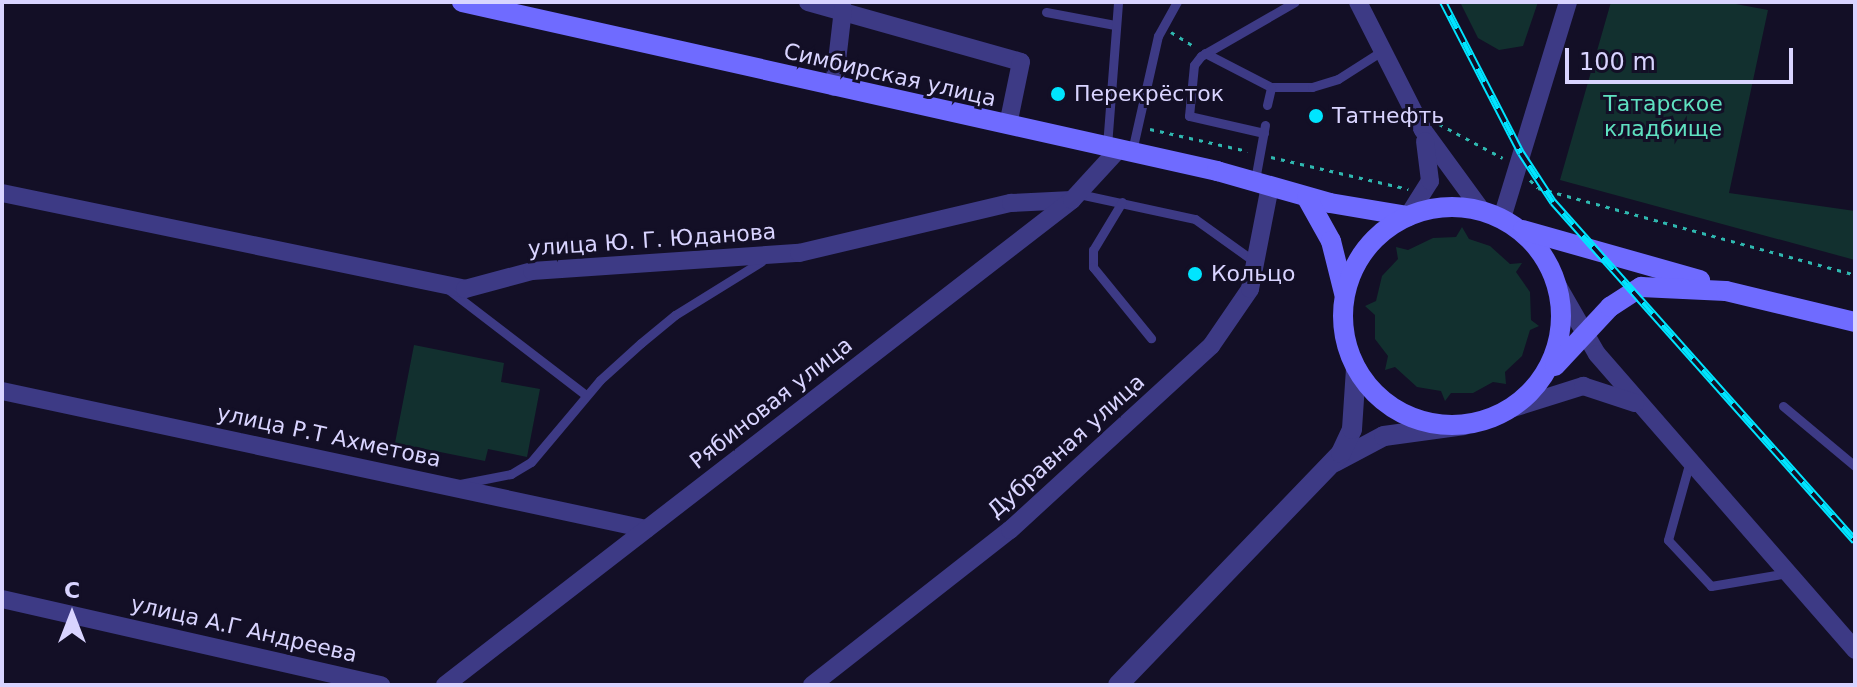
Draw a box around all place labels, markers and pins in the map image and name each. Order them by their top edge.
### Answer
place label: Перекрёсток [1074,81,1224,107]
marker: Перекрёсток [1049,85,1067,103]
place label: Татнефть [1332,103,1444,129]
marker: Татнефть [1307,107,1325,125]
place label: Кольцо [1211,261,1296,287]
marker: Кольцо [1186,265,1204,283]

